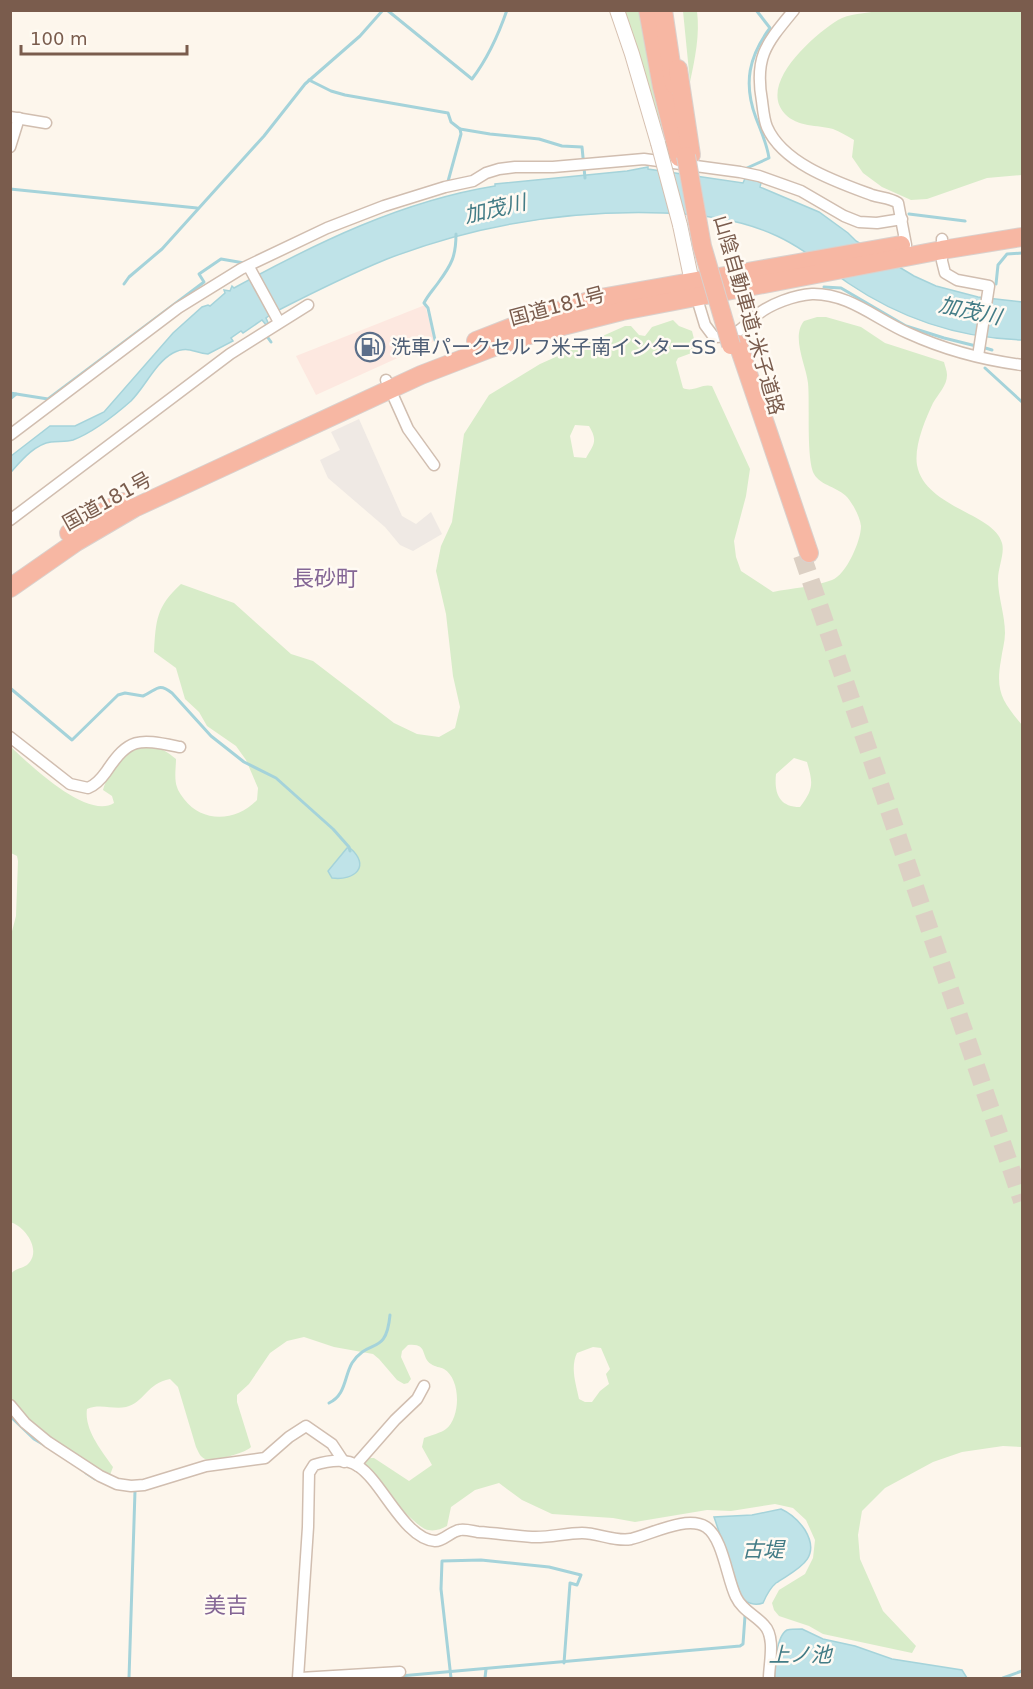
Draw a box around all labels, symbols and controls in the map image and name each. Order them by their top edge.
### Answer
scale bar [21,18,188,56]
text: 100 m [30,28,88,49]
water label: 加茂川 [462,190,530,228]
street label: 山陰自動車道;米子道路 [709,212,789,418]
street label: 国道181号 [506,282,608,330]
water label: 加茂川 [937,293,1005,330]
fuel station icon: 洗車パークセルフ米子南インターSS [354,331,386,363]
place label: 洗車パークセルフ米子南インターSS [391,335,716,359]
street label: 国道181号 [58,467,156,535]
district label: 長砂町 [292,566,358,591]
water label: 古堤 [742,1538,786,1562]
district label: 美吉 [204,1593,248,1618]
water label: 上ノ池 [769,1643,833,1667]

